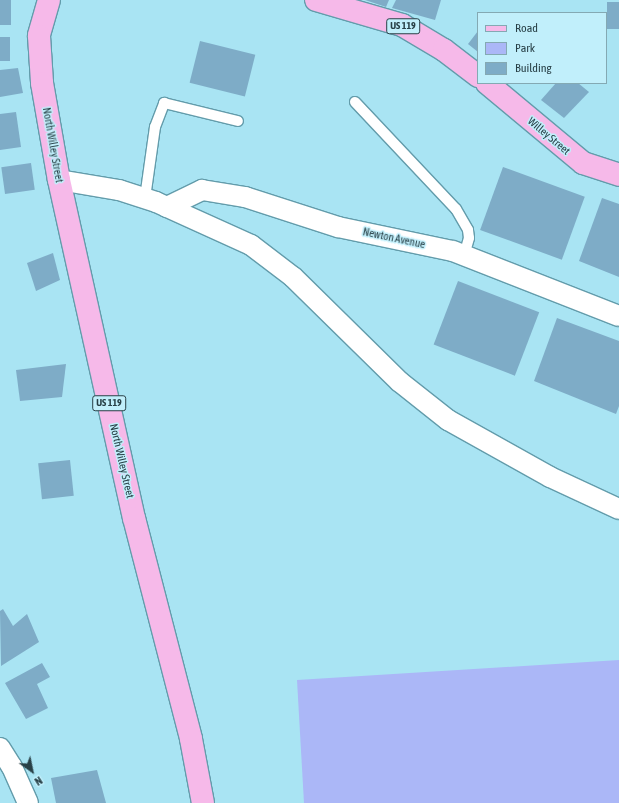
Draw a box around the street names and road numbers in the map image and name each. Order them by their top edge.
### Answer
road number: US 119 [386,18,420,34]
street label: North Willey Street [40,106,66,184]
street label: Willey Street [525,114,573,158]
street label: Newton Avenue [362,225,426,251]
road number: US 119 [92,395,126,411]
street label: North Willey Street [107,422,137,500]

